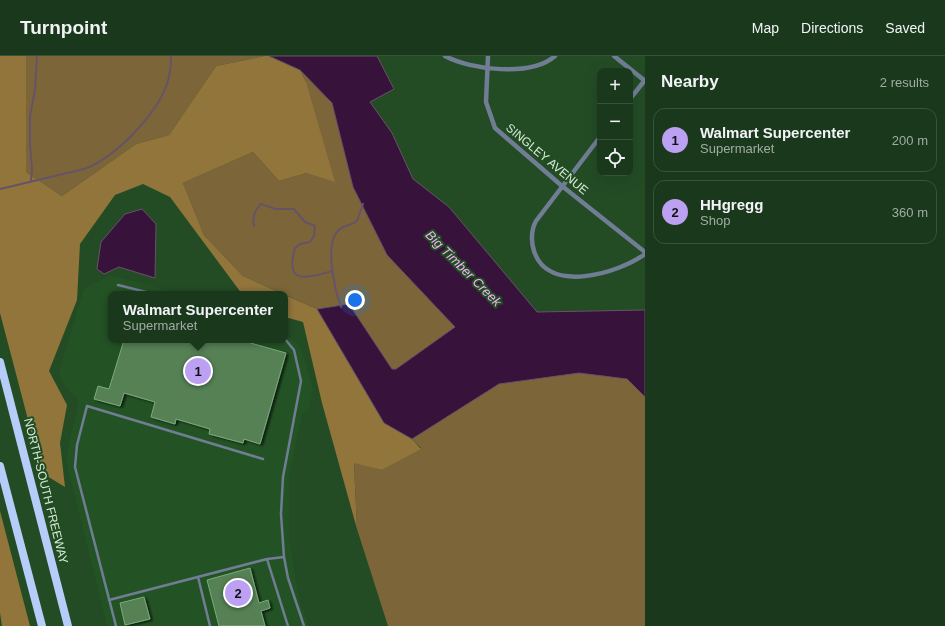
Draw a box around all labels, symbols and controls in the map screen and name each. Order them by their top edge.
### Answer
text: Turnpoint [20,17,107,38]
text: Map [752,20,779,36]
text: Directions [801,20,863,36]
text: Saved [885,20,925,36]
map controls [597,68,633,176]
button: + [597,68,633,104]
text: Nearby [661,72,719,91]
text: 2 results [880,75,929,90]
button: − [597,104,633,140]
street label: SINGLEY AVENUE [503,121,591,197]
text: Walmart Supercenter [700,124,850,141]
text: 1 [671,133,679,148]
text: 200 m [892,133,928,148]
button: locate [597,140,633,176]
text: Supermarket [700,141,774,156]
text: HHgregg [700,196,763,213]
text: 2 [671,205,679,220]
text: 360 m [892,205,928,220]
text: Shop [700,213,730,228]
water label: Big Timber Creek [423,227,506,310]
your location [345,290,365,310]
popup [108,291,288,343]
text: Walmart Supercenter [123,301,273,318]
text: Supermarket [123,318,197,333]
pin: 1 [185,356,211,386]
street label: NORTH-SOUTH FREEWAY [21,417,71,565]
pin: 2 [225,578,251,608]

